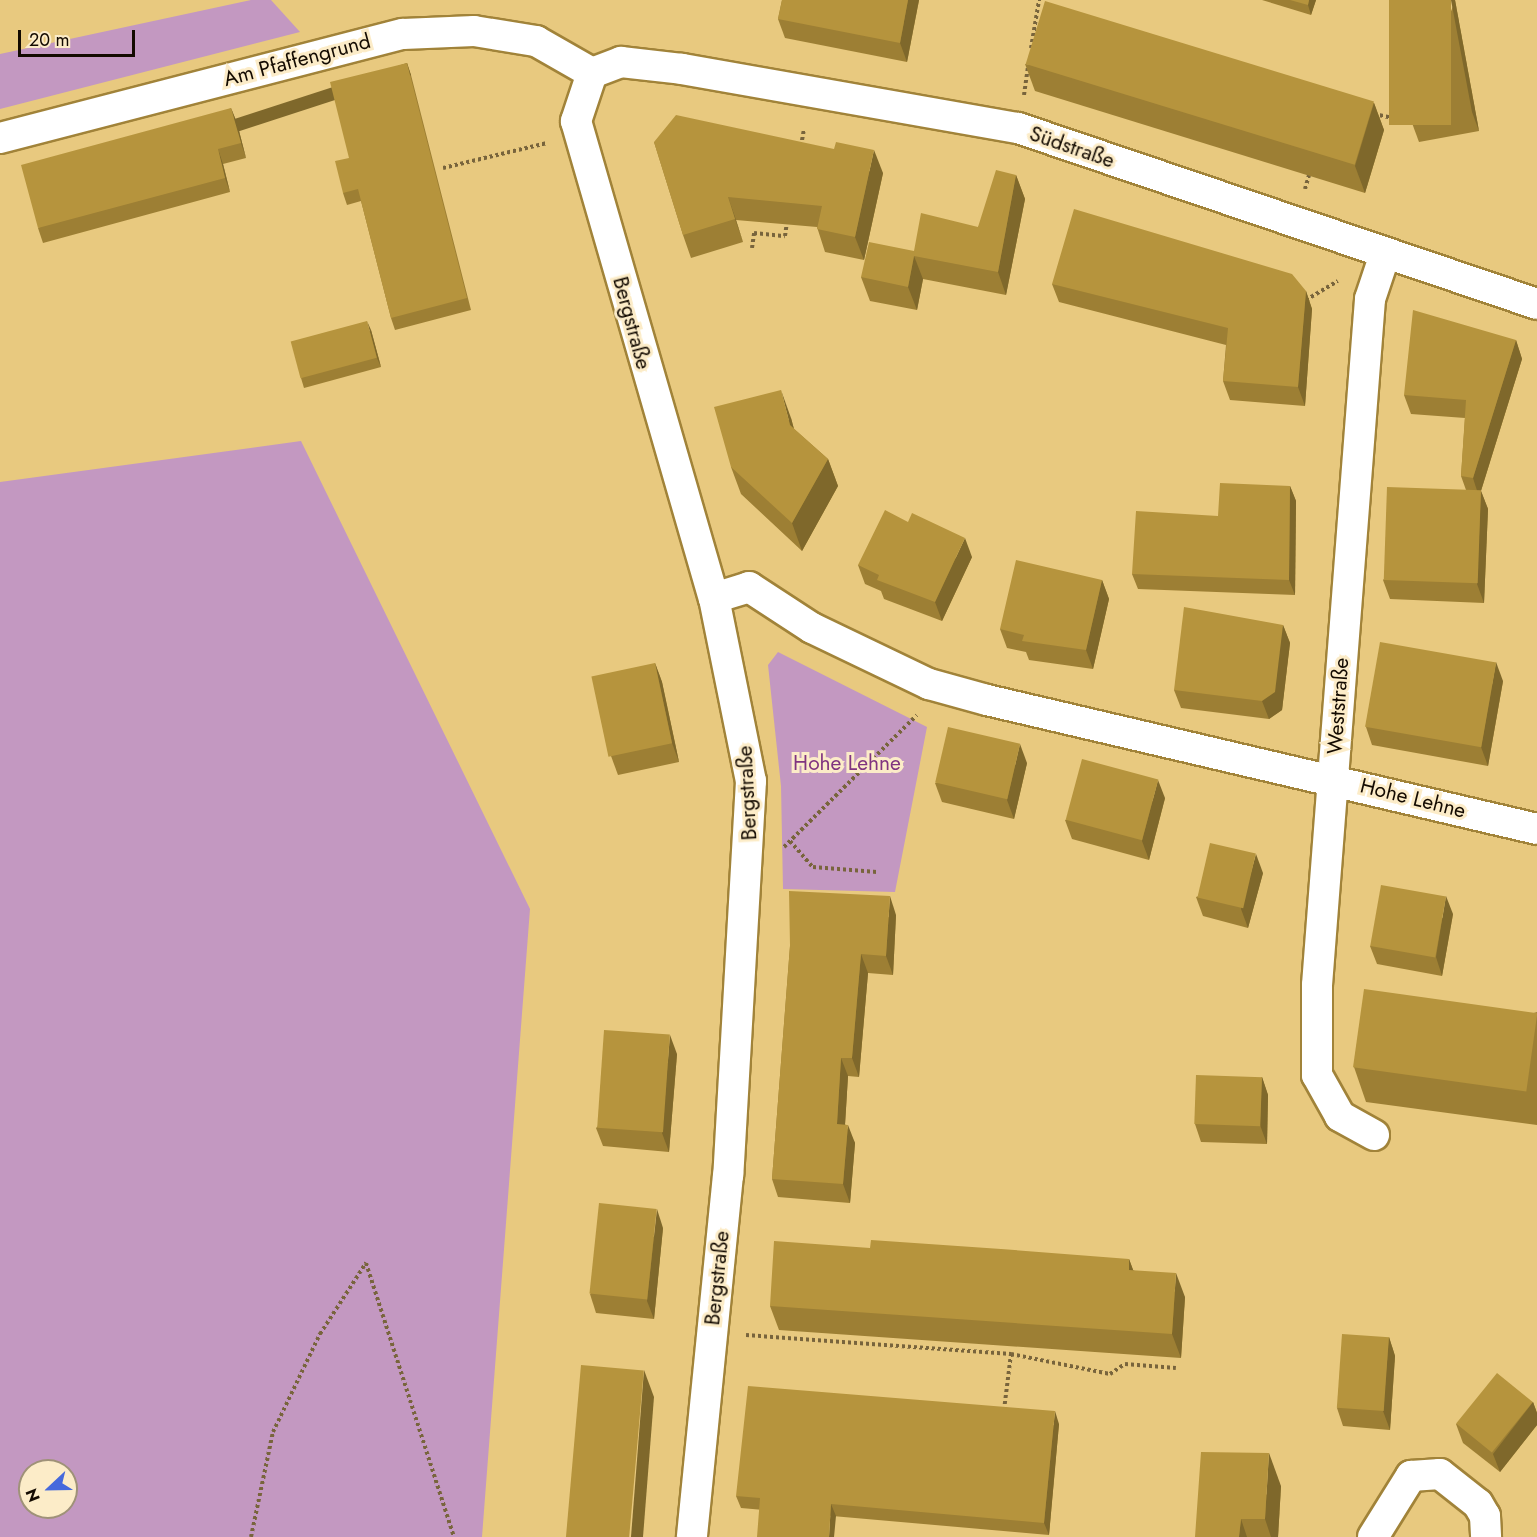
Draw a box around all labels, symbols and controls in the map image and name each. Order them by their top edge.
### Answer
scale bar [21,18,138,56]
text: 20 m [29,27,69,53]
street label: Am Pfaffengrund [221,28,373,92]
street label: Südstraße [1026,121,1118,173]
street label: Bergstraße [608,274,656,372]
street label: Weststraße [1322,657,1354,755]
street label: Bergstraße [732,745,762,841]
park label: Hohe Lehne [793,750,901,776]
street label: Hohe Lehne [1358,773,1468,823]
street label: Bergstraße [700,1230,734,1326]
north arrow [18,1459,78,1519]
text: N [20,1485,46,1505]

